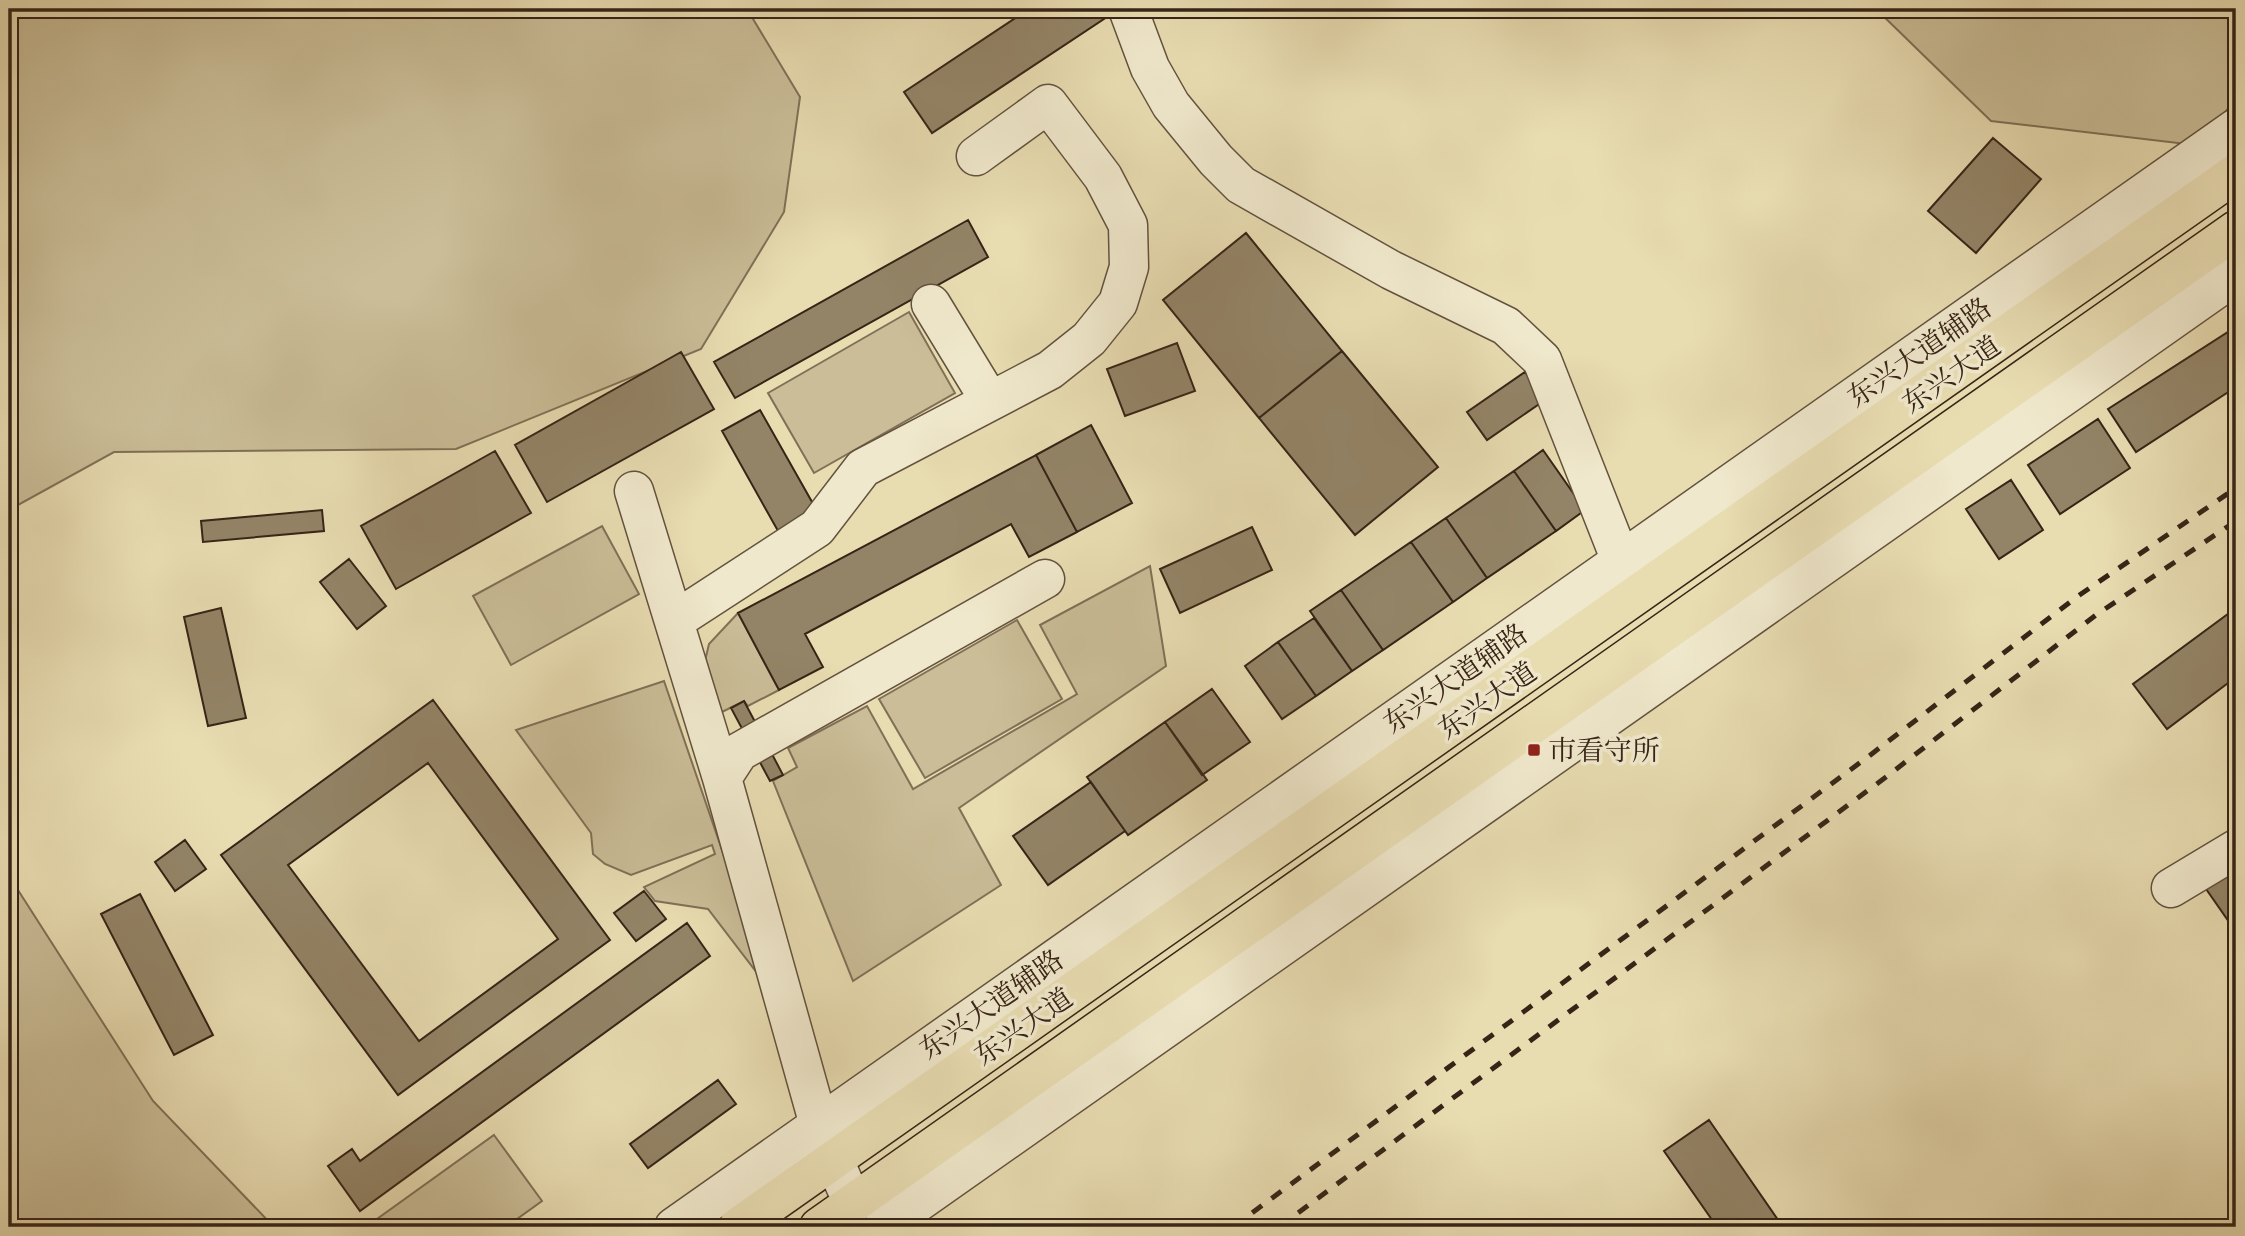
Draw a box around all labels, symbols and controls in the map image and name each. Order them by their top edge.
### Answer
street label: 东兴大道辅路 [1841,290,1997,414]
street label: 东兴大道 [1895,328,2007,420]
street label: 东兴大道辅路 [1377,616,1533,740]
street label: 东兴大道 [1431,654,1543,746]
place label: 巿看守所 [1548,732,1660,768]
marker: 巿看守所 [1526,742,1542,758]
street label: 东兴大道辅路 [913,942,1069,1066]
street label: 东兴大道 [967,980,1079,1072]

